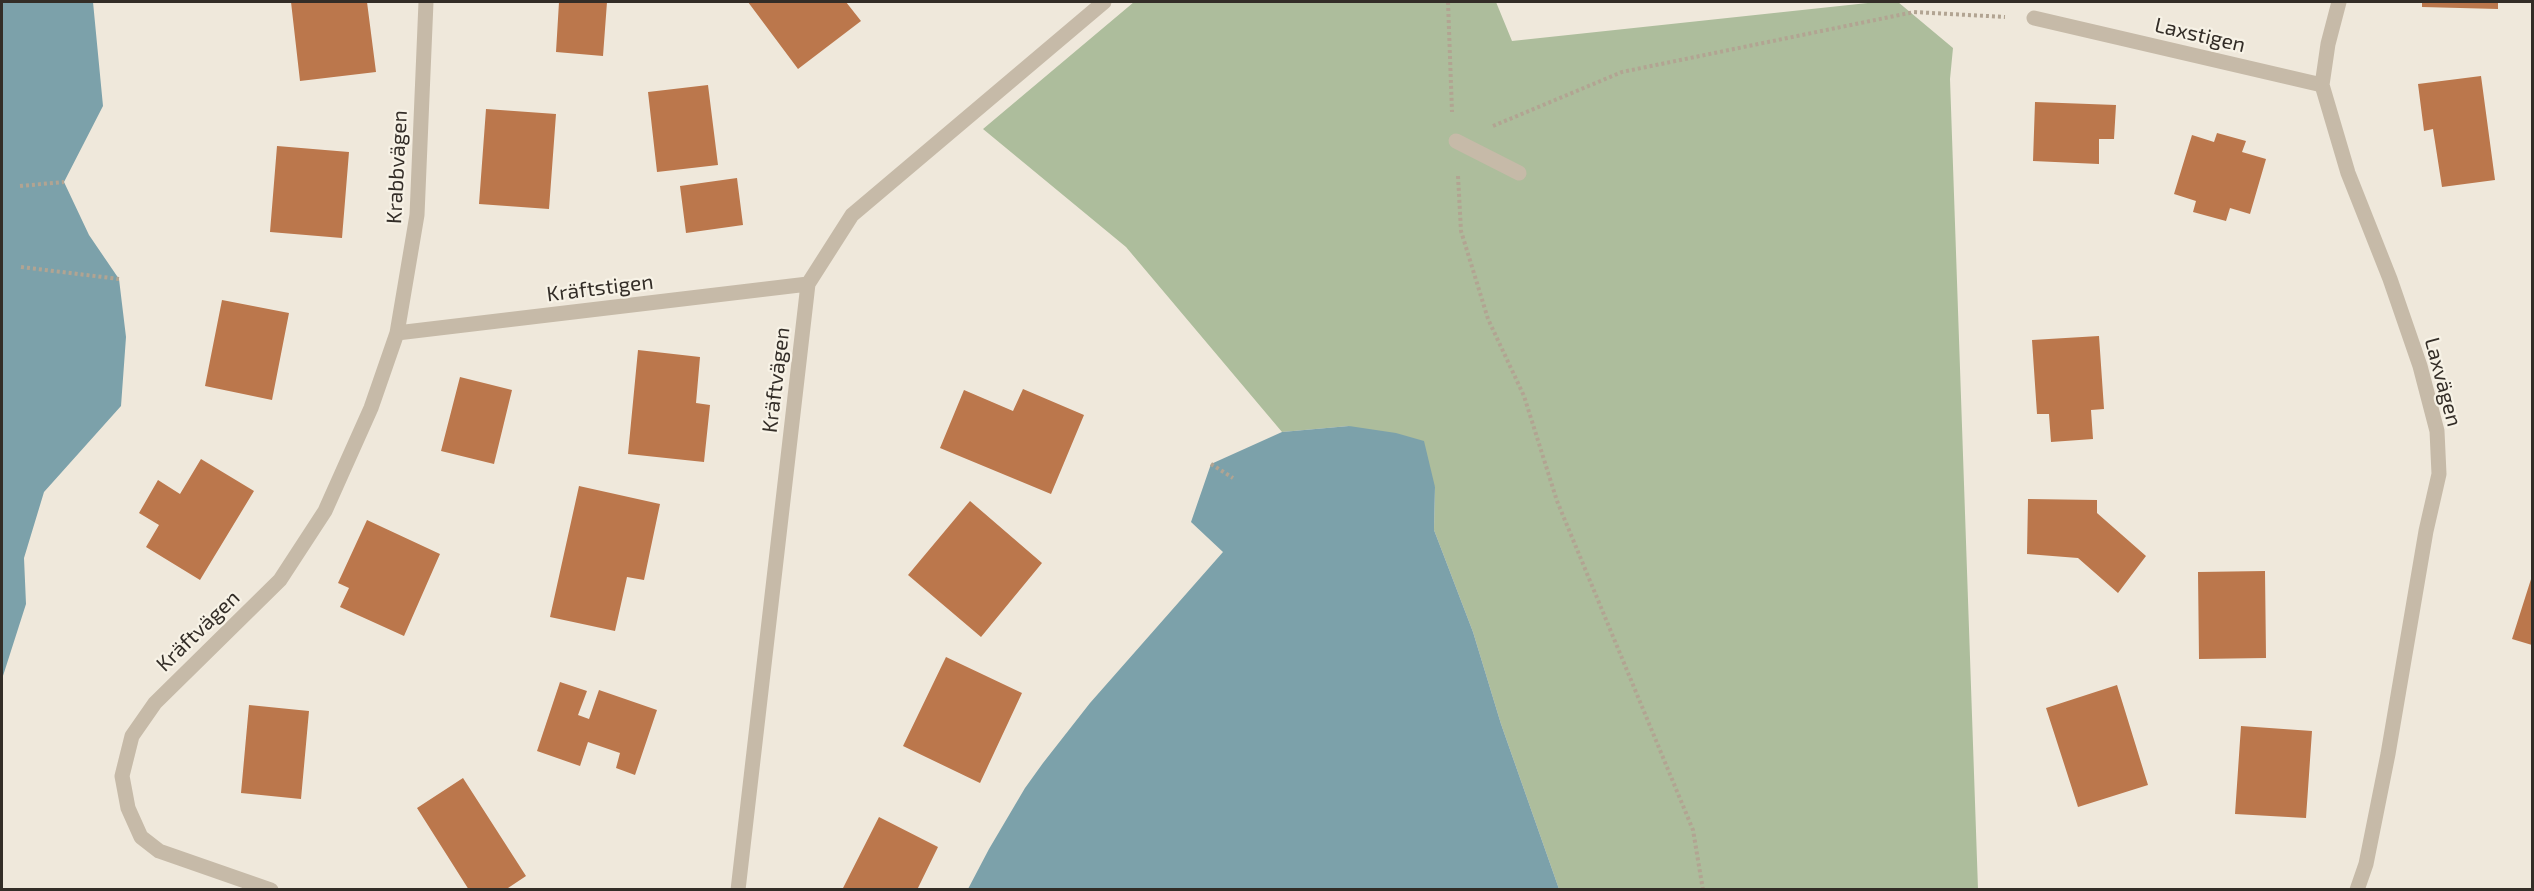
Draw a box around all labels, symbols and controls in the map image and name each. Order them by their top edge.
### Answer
street label: Laxstigen [2152,12,2248,58]
street label: Krabbvägen [381,109,413,225]
street label: Kräftstigen [545,269,655,307]
street label: Kräftvägen [757,326,795,434]
street label: Laxvägen [2419,335,2467,429]
street label: Kräftvägen [151,585,245,677]

